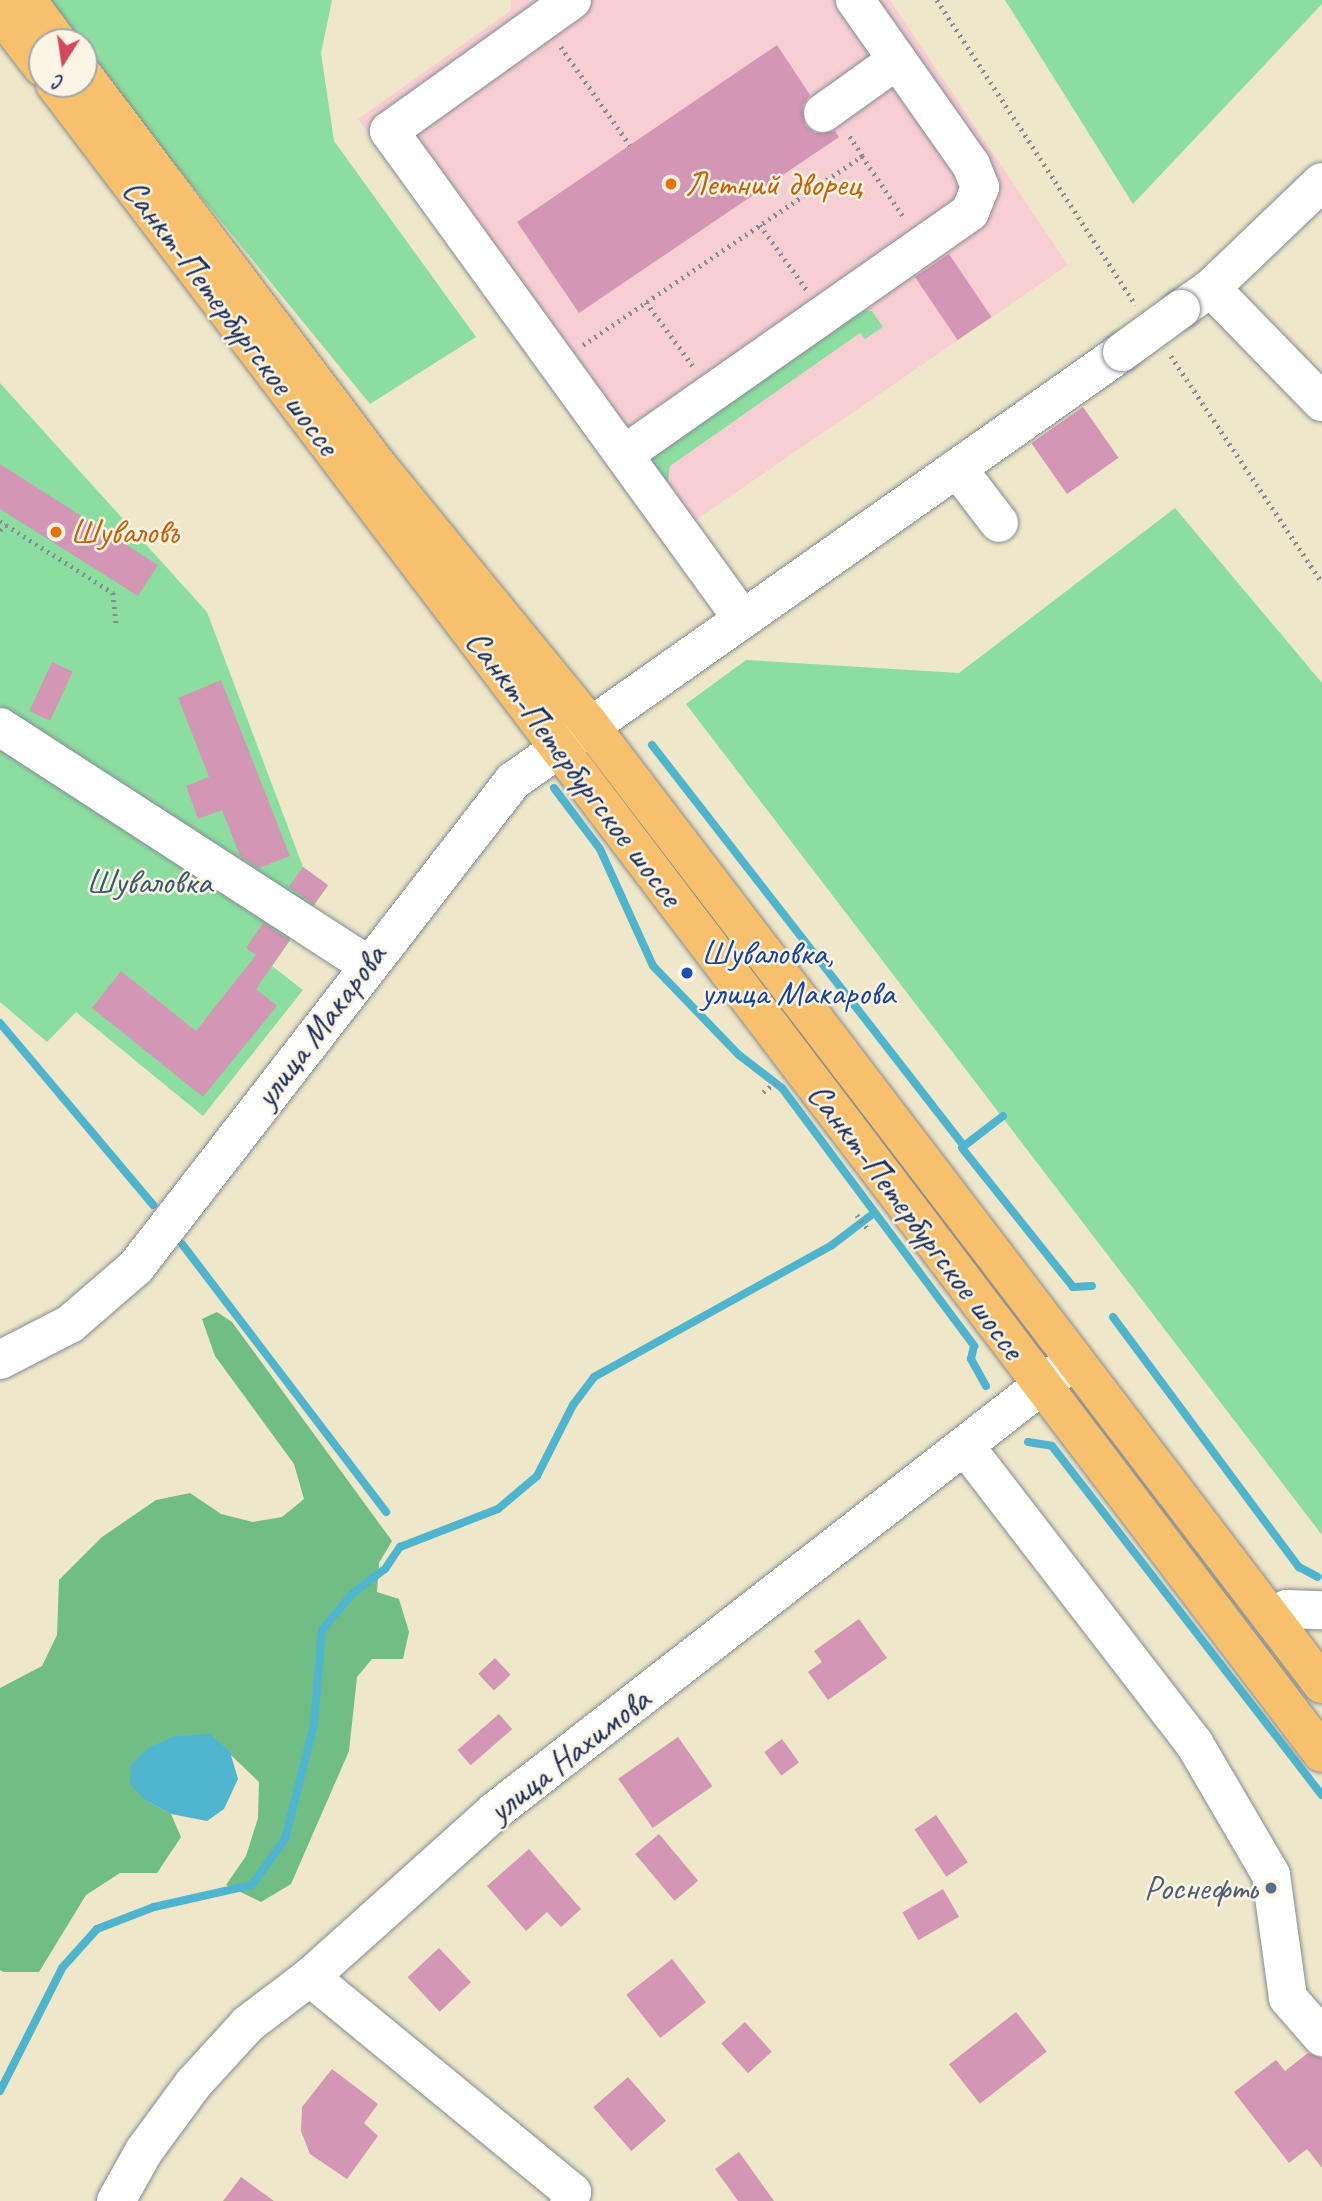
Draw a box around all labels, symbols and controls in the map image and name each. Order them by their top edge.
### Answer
north arrow [28,28,98,98]
text: С [52,69,66,94]
place label: Летний дворец [685,163,861,205]
street label: Санкт-Петербургское шоссе [113,170,349,464]
marker: Летний дворец [663,176,679,192]
place label: Шуваловъ [70,511,179,553]
marker: Шуваловъ [48,524,64,540]
street label: Санкт-Петербургское шоссе [456,621,692,915]
park label: Шуваловка [86,861,212,903]
place label: Шуваловка, улица Макарова [701,932,896,1014]
street label: улица Макарова [245,936,395,1116]
marker: Шуваловка, улица Макарова [679,965,695,981]
street label: Санкт-Петербургское шоссе [798,1074,1034,1368]
street label: улица Нахимова [479,1678,659,1832]
place label: Роснефть [1144,1867,1257,1909]
marker: Роснефть [1263,1880,1279,1896]

